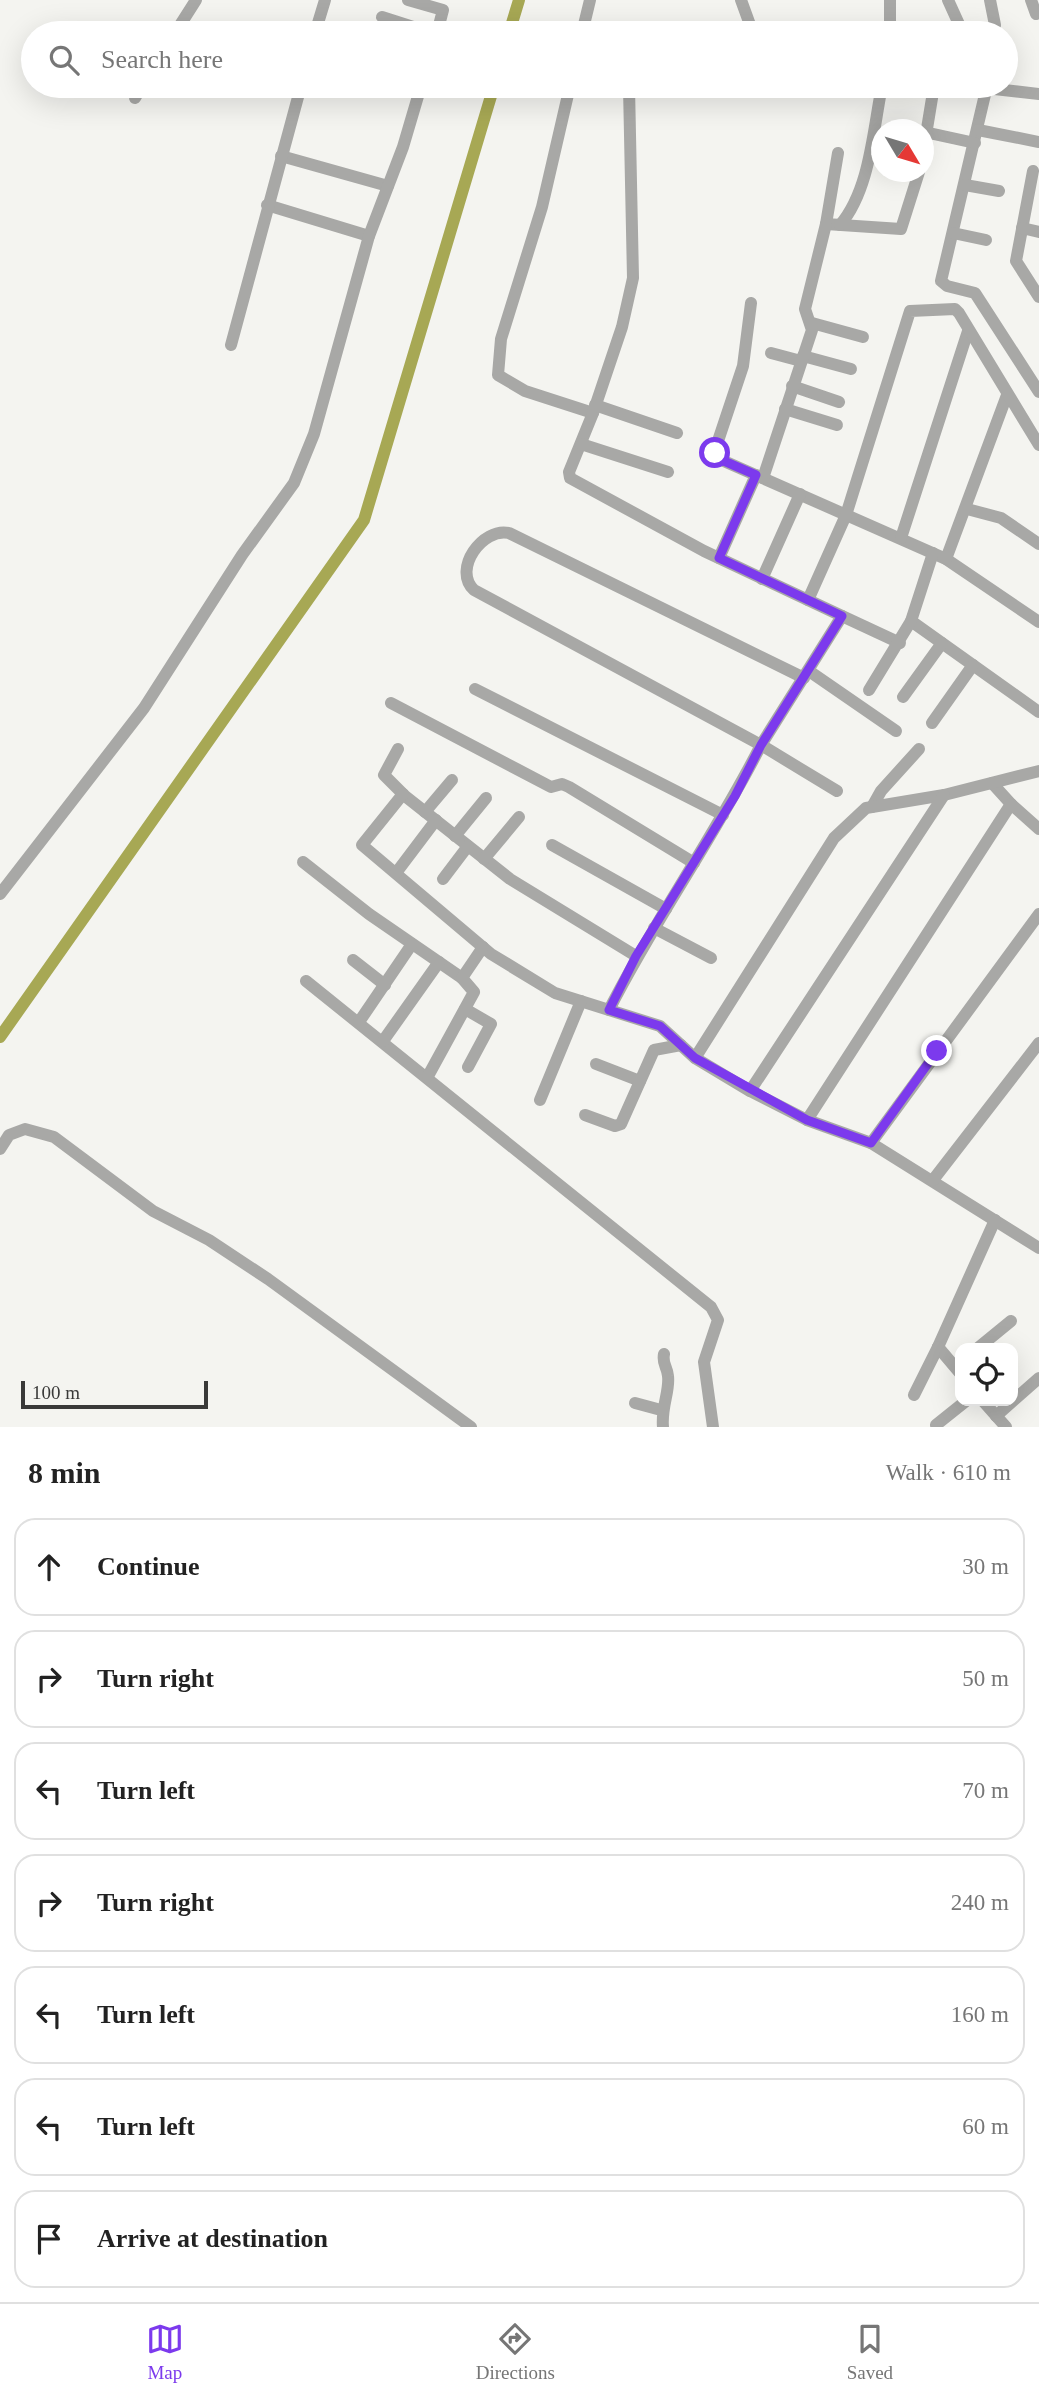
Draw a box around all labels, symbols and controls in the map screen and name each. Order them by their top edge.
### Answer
search box [21,21,1018,98]
icon: search [45,41,83,79]
text: Search here [101,45,223,74]
north arrow [871,119,934,182]
route start [699,437,730,468]
route end [921,1035,952,1066]
map controls [955,1343,1018,1406]
button: locate [955,1343,1018,1406]
scale bar [21,1378,208,1410]
text: 100 m [32,1382,80,1403]
text: 8 min [28,1456,101,1489]
text: Walk · 610 m [886,1460,1011,1485]
icon: ahead [30,1548,68,1586]
text: Continue [97,1552,200,1581]
text: 30 m [962,1554,1009,1579]
icon: right [30,1660,68,1698]
text: Turn right [97,1664,214,1693]
text: 50 m [962,1666,1009,1691]
icon: left [30,1772,68,1810]
text: Turn left [97,1776,195,1805]
text: 70 m [962,1778,1009,1803]
icon: right [30,1884,68,1922]
text: Turn right [97,1888,214,1917]
text: 240 m [951,1890,1009,1915]
icon: left [30,1996,68,2034]
text: Turn left [97,2000,195,2029]
text: 160 m [951,2002,1009,2027]
icon: left [30,2108,68,2146]
text: Turn left [97,2112,195,2141]
text: 60 m [962,2114,1009,2139]
icon: arrive [30,2220,68,2258]
text: Arrive at destination [97,2224,328,2253]
tab: Map [146,2320,184,2384]
tab: Directions [476,2320,555,2384]
tab: Saved [847,2320,893,2384]

